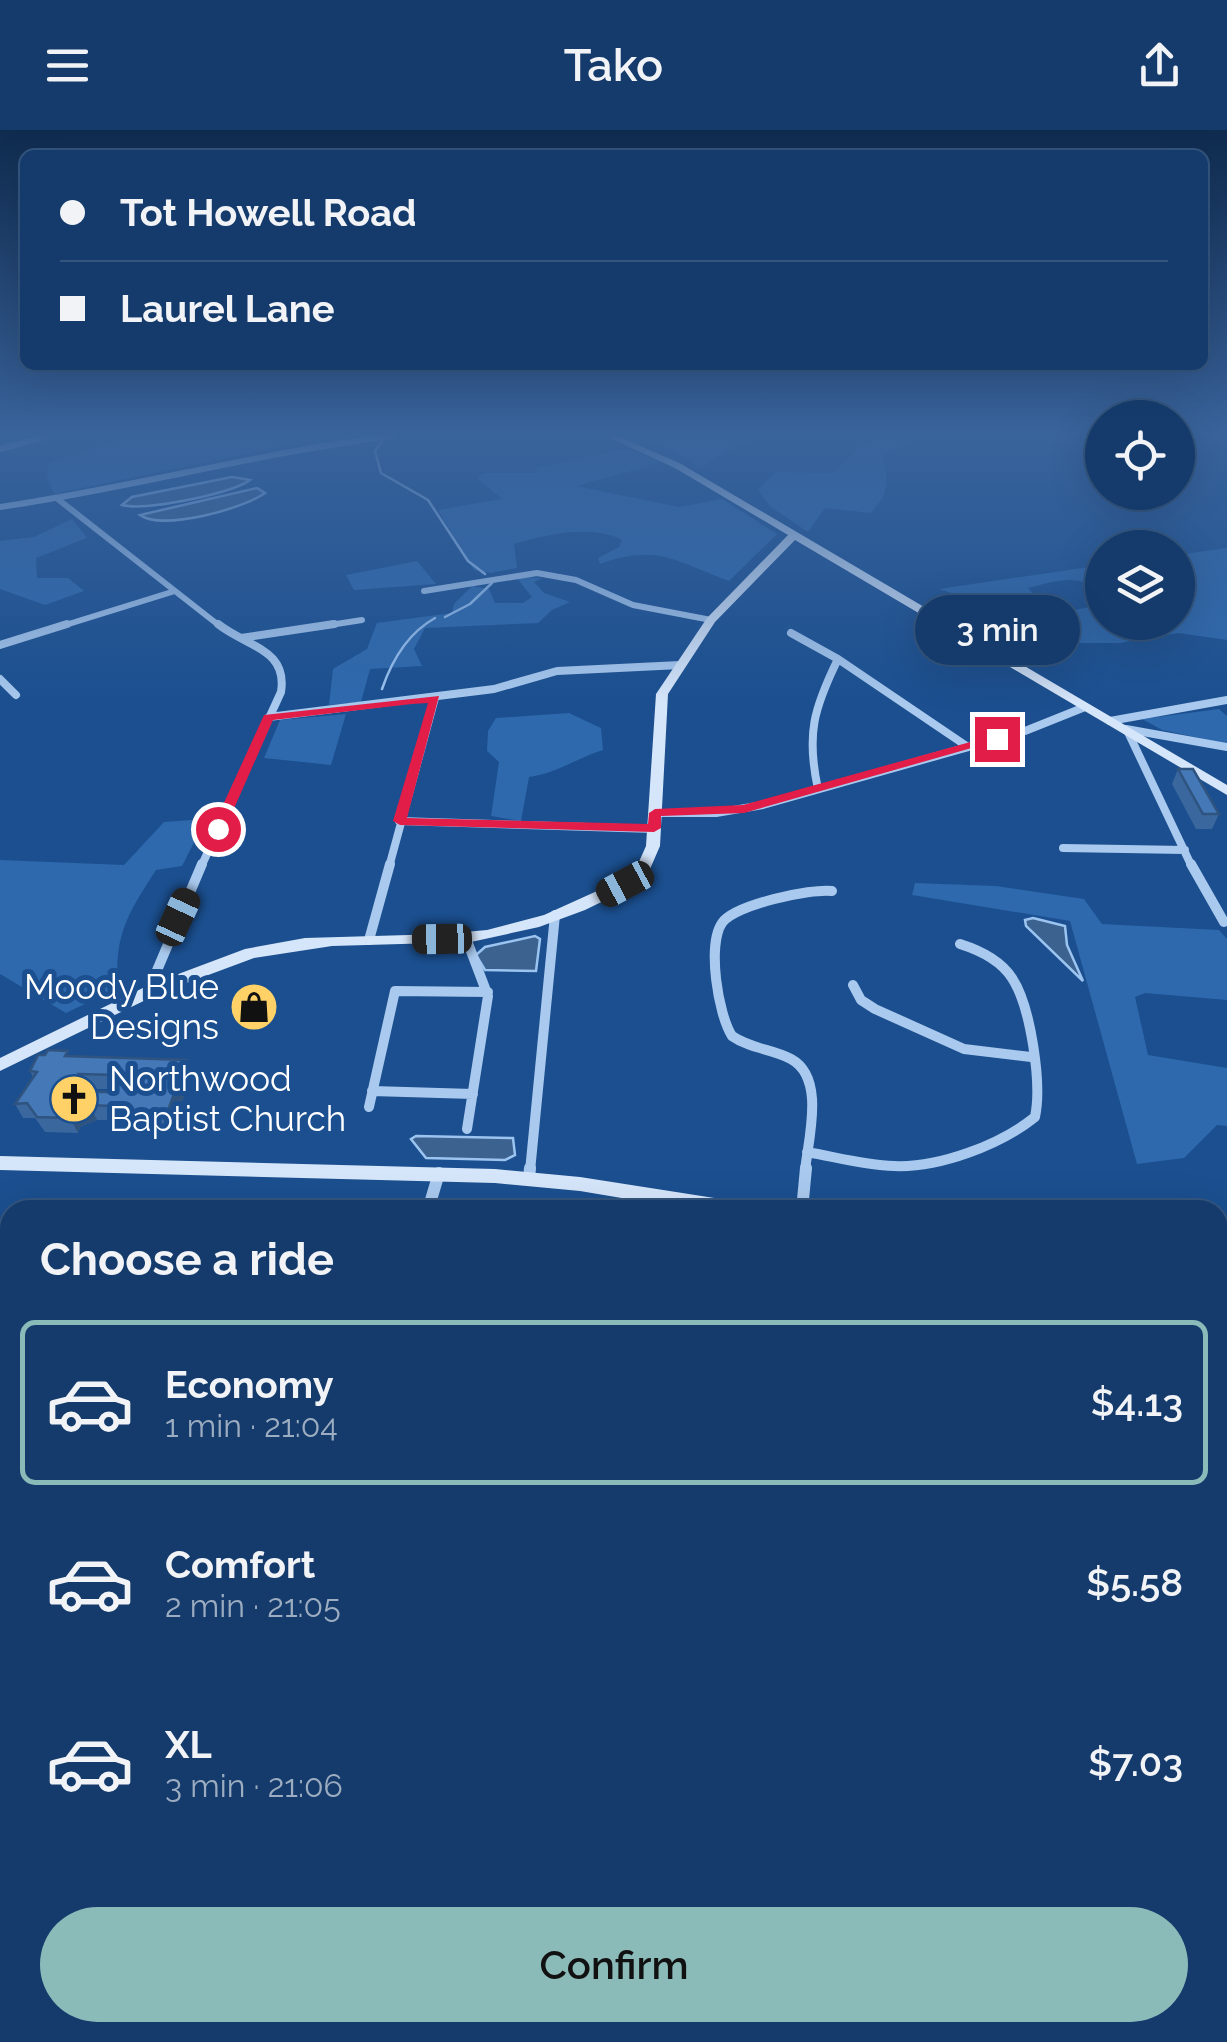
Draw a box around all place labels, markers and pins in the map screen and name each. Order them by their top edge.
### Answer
place label: Moody Blue Designs [24,966,219,1047]
shop icon: Moody Blue Designs [228,981,280,1033]
place label: Northwood Baptist Church [109,1058,346,1139]
church icon: Northwood Baptist Church [48,1073,100,1125]

